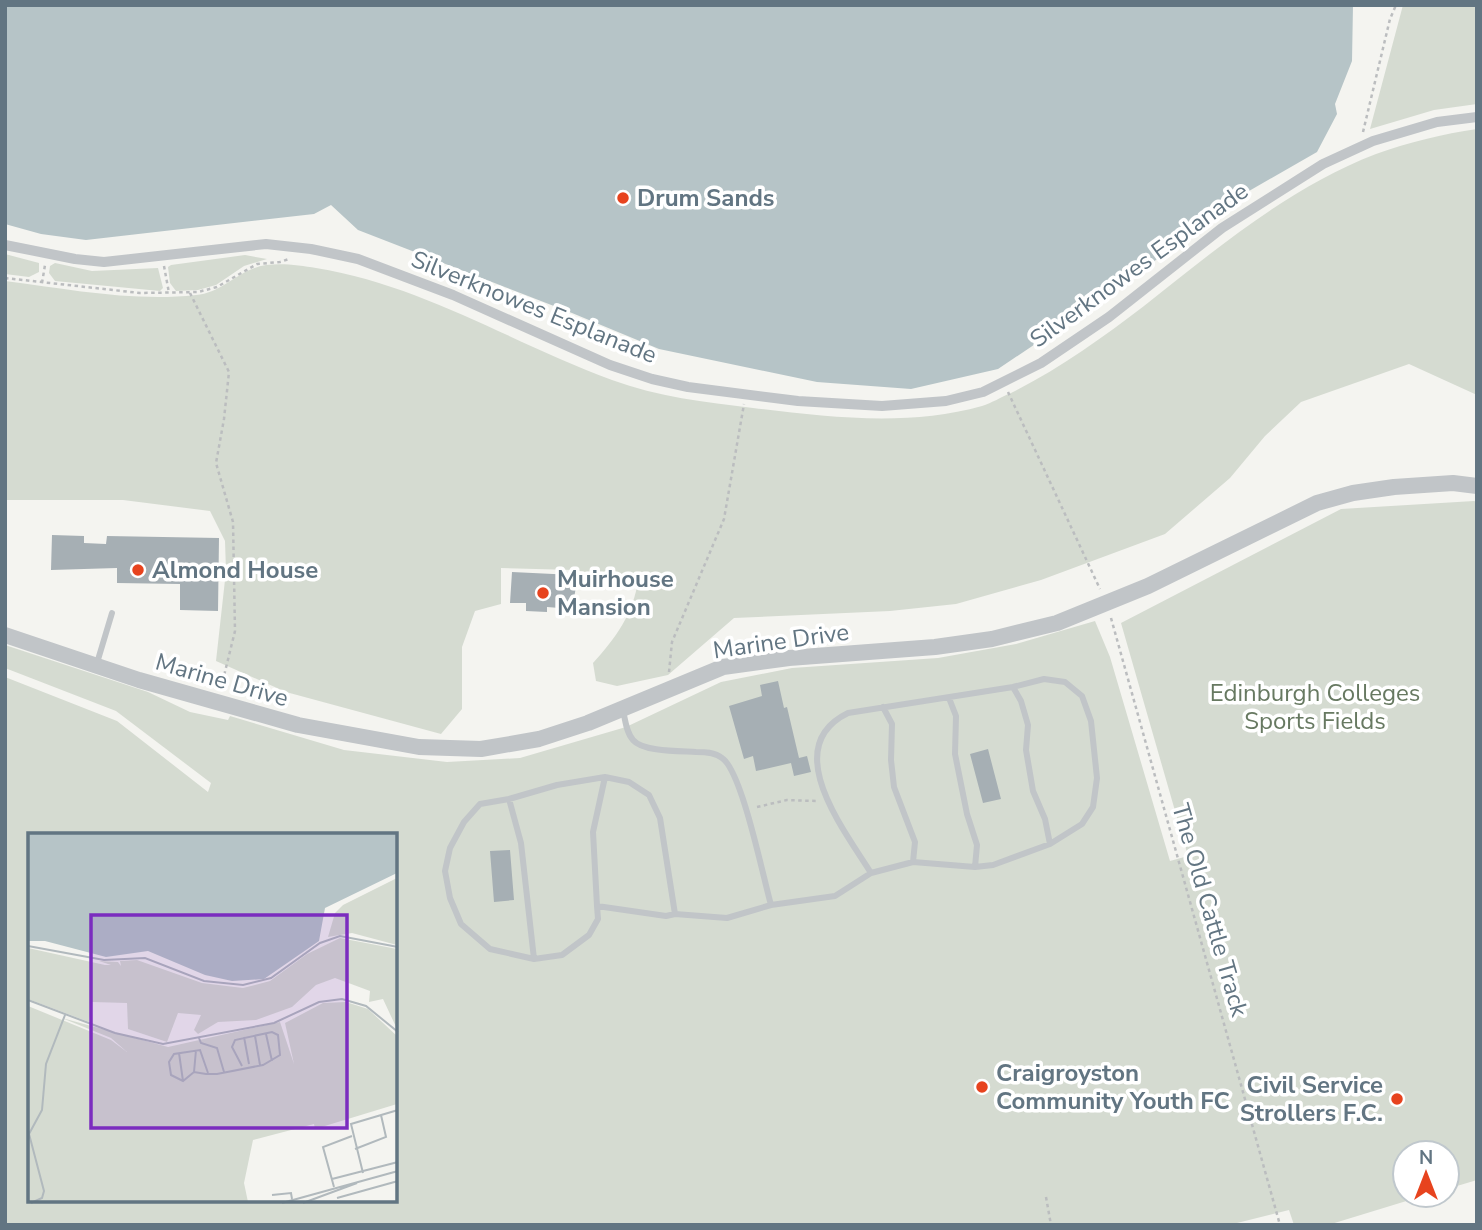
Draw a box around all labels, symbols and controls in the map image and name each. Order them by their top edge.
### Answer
street label: Silverknowes Esplanade [1024,175,1254,355]
place label: Drum Sands [637,182,775,214]
marker: Drum Sands [615,190,631,206]
street label: Silverknowes Esplanade [406,243,662,371]
place label: Almond House [152,554,318,586]
marker: Almond House [130,562,146,578]
place label: Muirhouse Mansion [557,563,674,623]
marker: Muirhouse Mansion [535,585,551,601]
street label: Marine Drive [711,616,851,666]
street label: Marine Drive [152,646,292,714]
park label: Edinburgh Colleges Sports Fields [1210,677,1420,737]
street label: The Old Cattle Track [1164,800,1256,1021]
inset map [28,833,397,1202]
place label: Craigroyston Community Youth FC [996,1057,1230,1117]
place label: Civil Service Strollers F.C. [1240,1069,1383,1129]
marker: Craigroyston Community Youth FC [974,1079,990,1095]
marker: Civil Service Strollers F.C. [1389,1091,1405,1107]
north arrow [1391,1139,1461,1209]
text: N [1419,1145,1433,1171]

